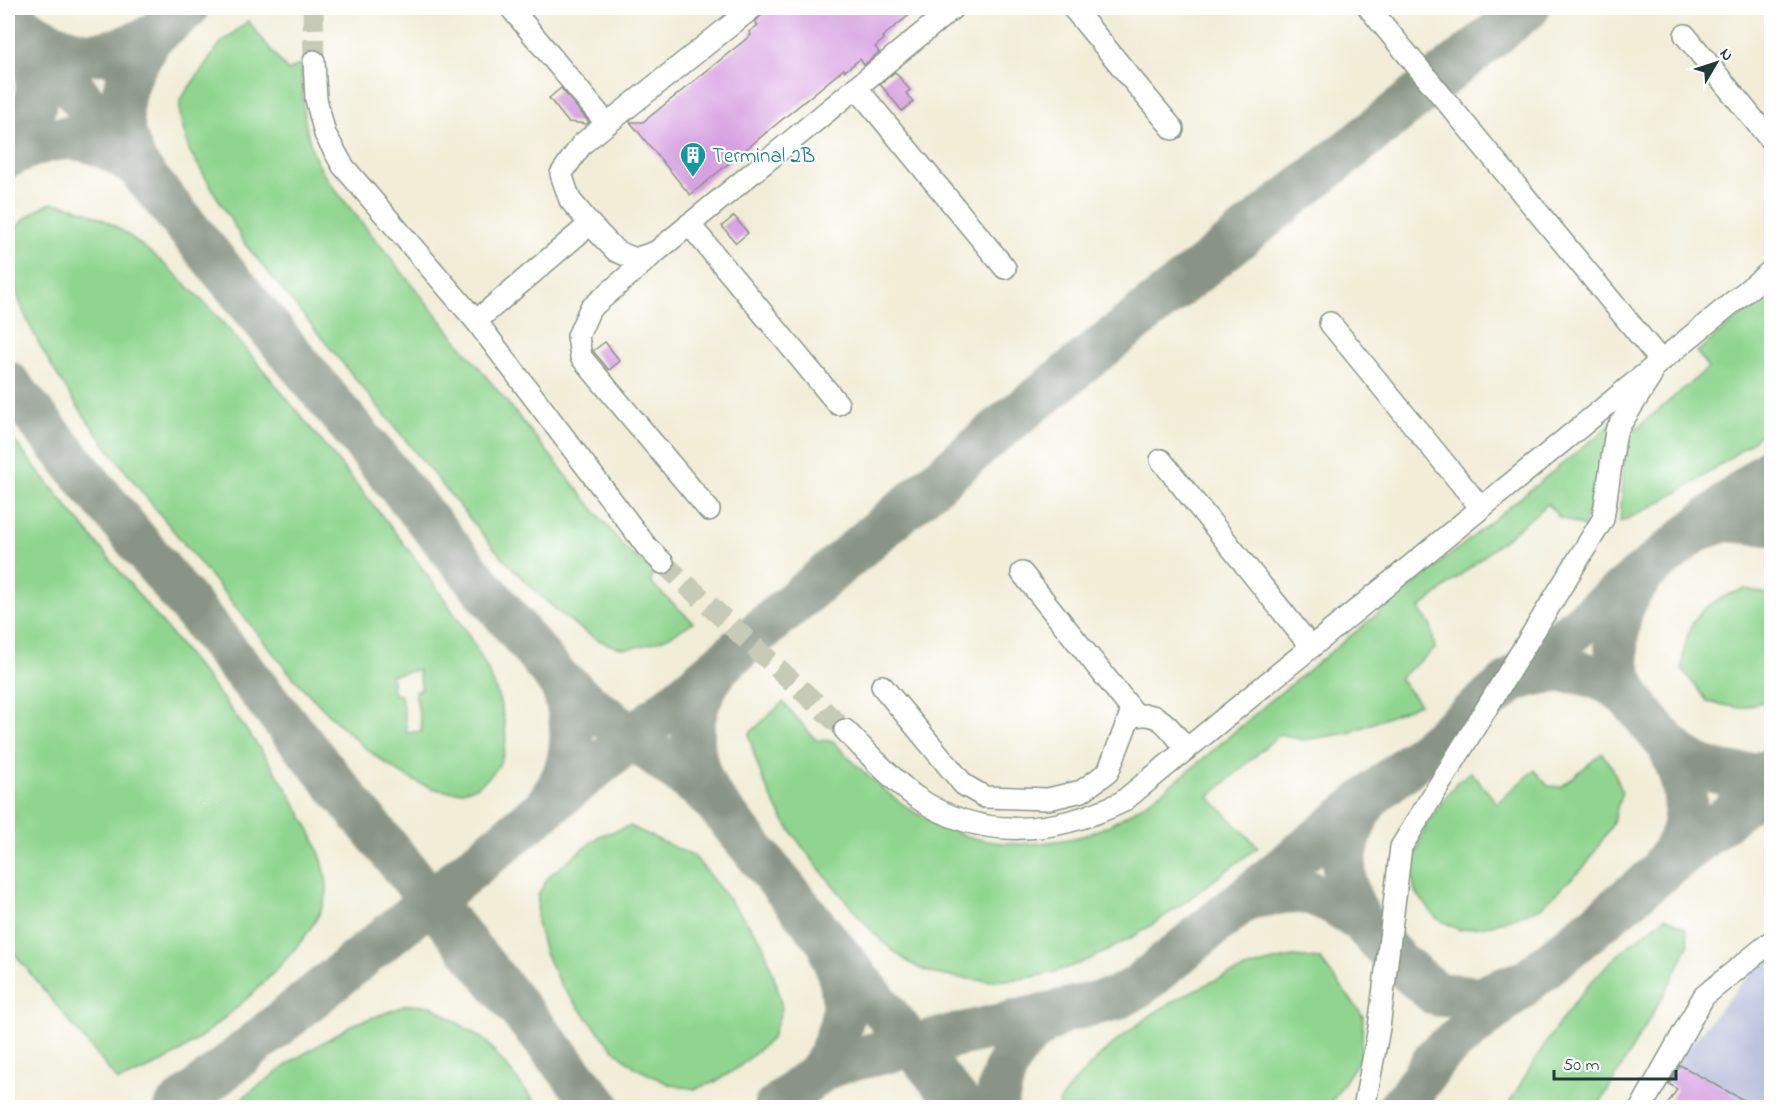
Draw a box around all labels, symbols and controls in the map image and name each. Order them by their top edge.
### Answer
north arrow [1686,33,1746,93]
text: N [1713,43,1739,67]
building icon: Terminal 2B [678,140,708,178]
place label: Terminal 2B [712,142,815,172]
scale bar [1554,1043,1676,1081]
text: 50 m [1563,1053,1600,1079]

